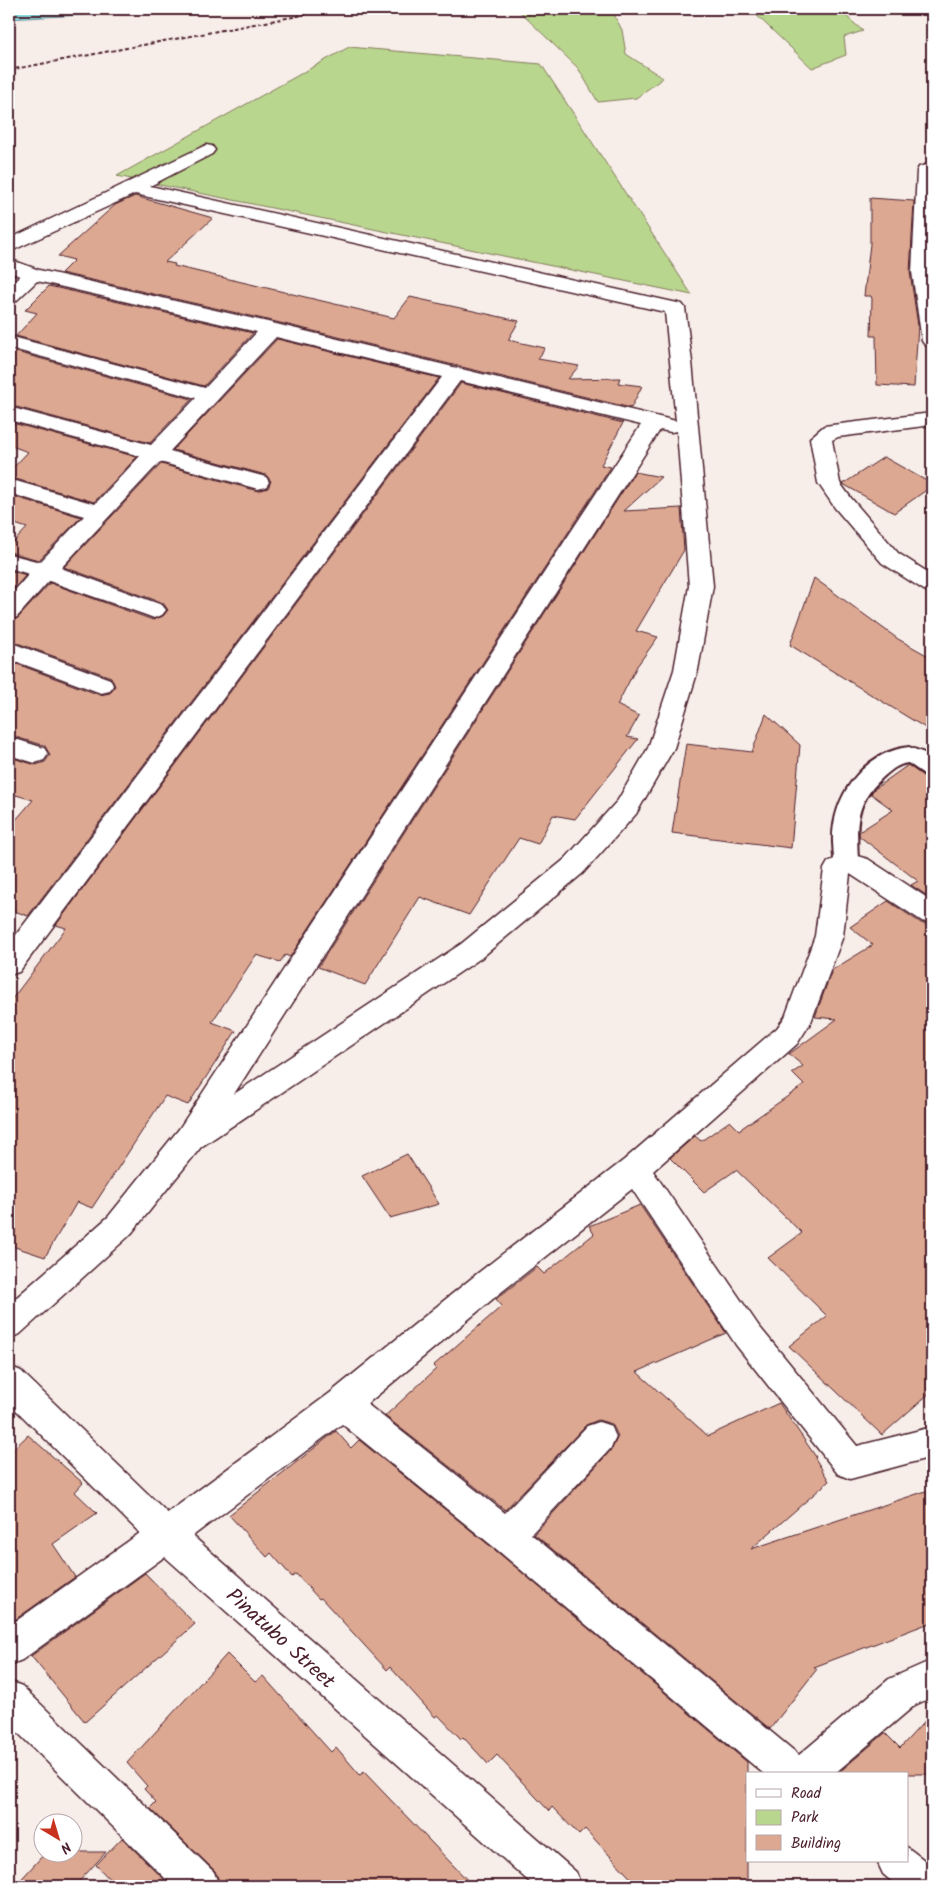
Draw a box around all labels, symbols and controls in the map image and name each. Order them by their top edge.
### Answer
street label: Pinatubo Street [218,1581,343,1698]
legend [746,1772,908,1862]
text: Road [791,1782,822,1806]
text: Park [791,1806,819,1830]
north arrow [32,1812,82,1862]
text: Building [791,1832,841,1856]
text: N [55,1836,76,1859]

